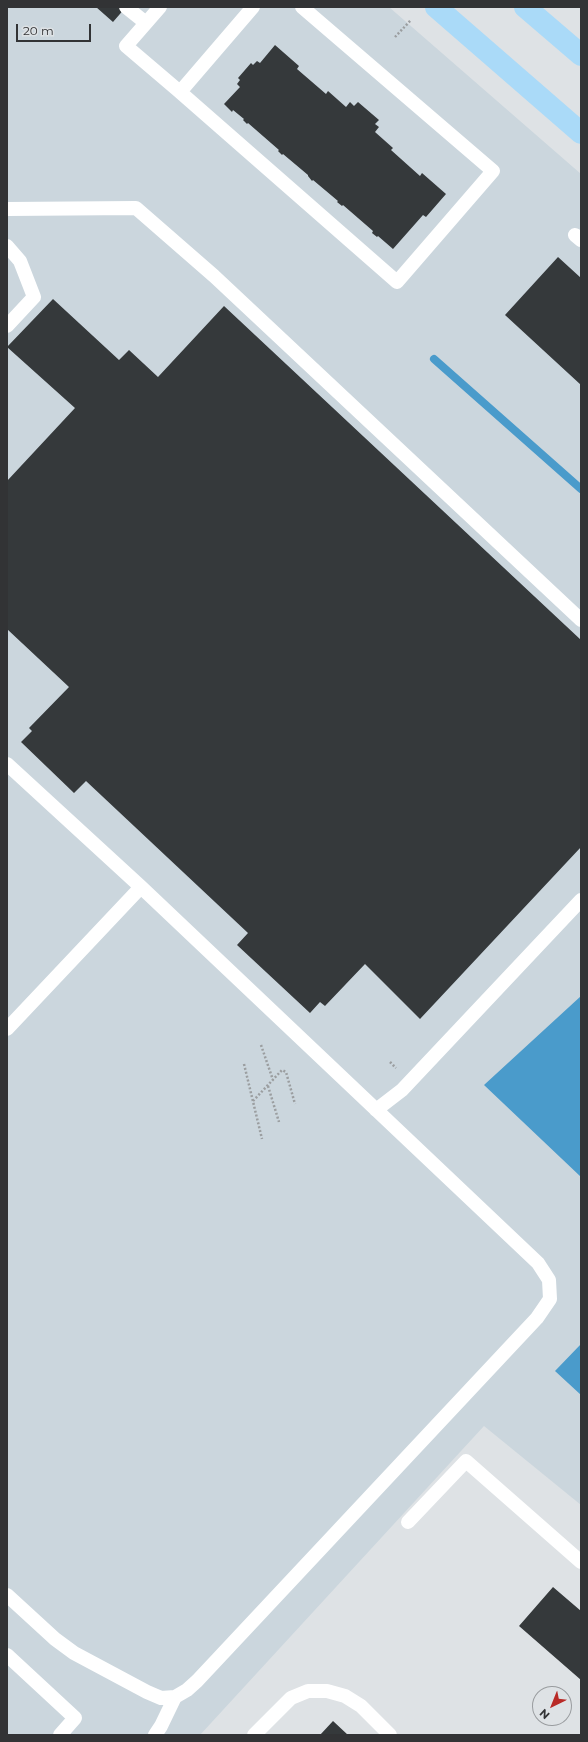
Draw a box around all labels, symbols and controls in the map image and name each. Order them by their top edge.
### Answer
scale bar [18,16,93,42]
text: 20 m [23,23,54,38]
north arrow [532,1686,572,1726]
text: N [536,1706,553,1722]

